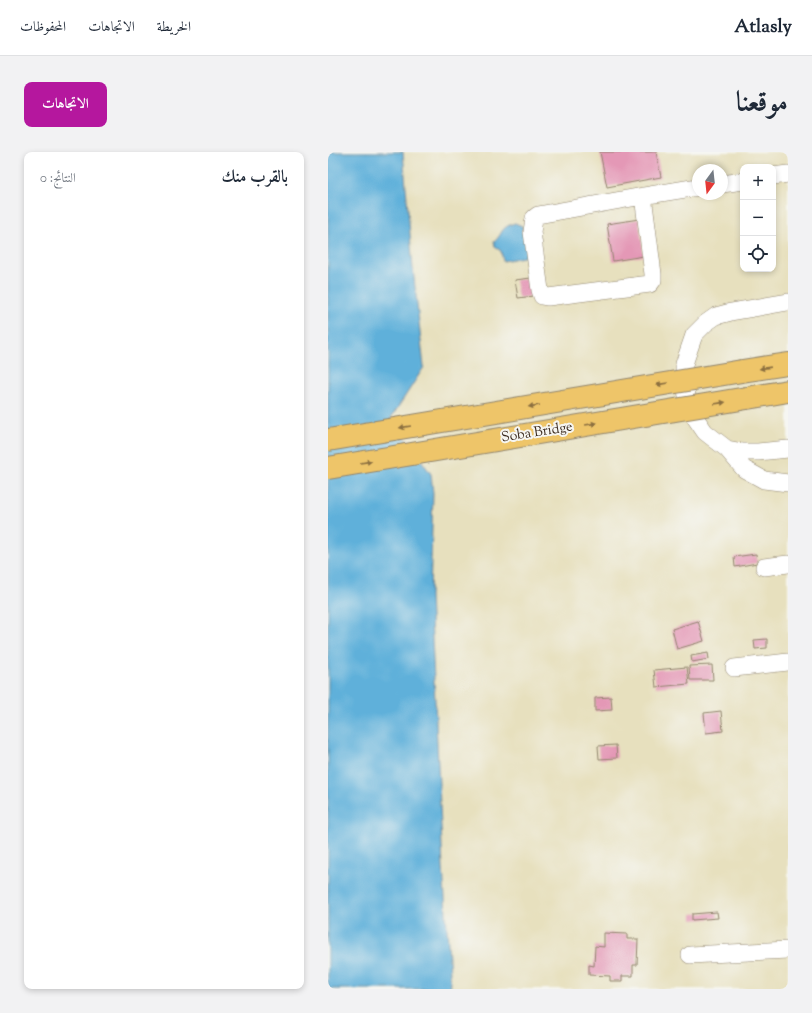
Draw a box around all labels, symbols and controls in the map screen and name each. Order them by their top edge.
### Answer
text: Atlasly [734,14,792,41]
text: المحفوظات [20,18,66,38]
text: الاتجاهات [88,18,135,38]
text: الخريطة [157,18,191,38]
button: الاتجاهات [24,82,107,127]
text: موقعنا [736,84,788,124]
north arrow [692,164,728,200]
map controls [740,164,776,272]
button: + [740,164,776,200]
text: بالقرب منك [222,166,288,190]
text: النتائج: 0 [40,170,76,188]
button: − [740,200,776,236]
button: locate [740,236,776,272]
one-way arrow [759,365,771,371]
one-way arrow [656,382,668,388]
one-way arrow [713,399,726,405]
one-way arrow [527,403,540,409]
street label: Soba Bridge [500,417,574,449]
one-way arrow [585,421,597,427]
one-way arrow [399,424,411,430]
one-way arrow [360,458,373,464]

